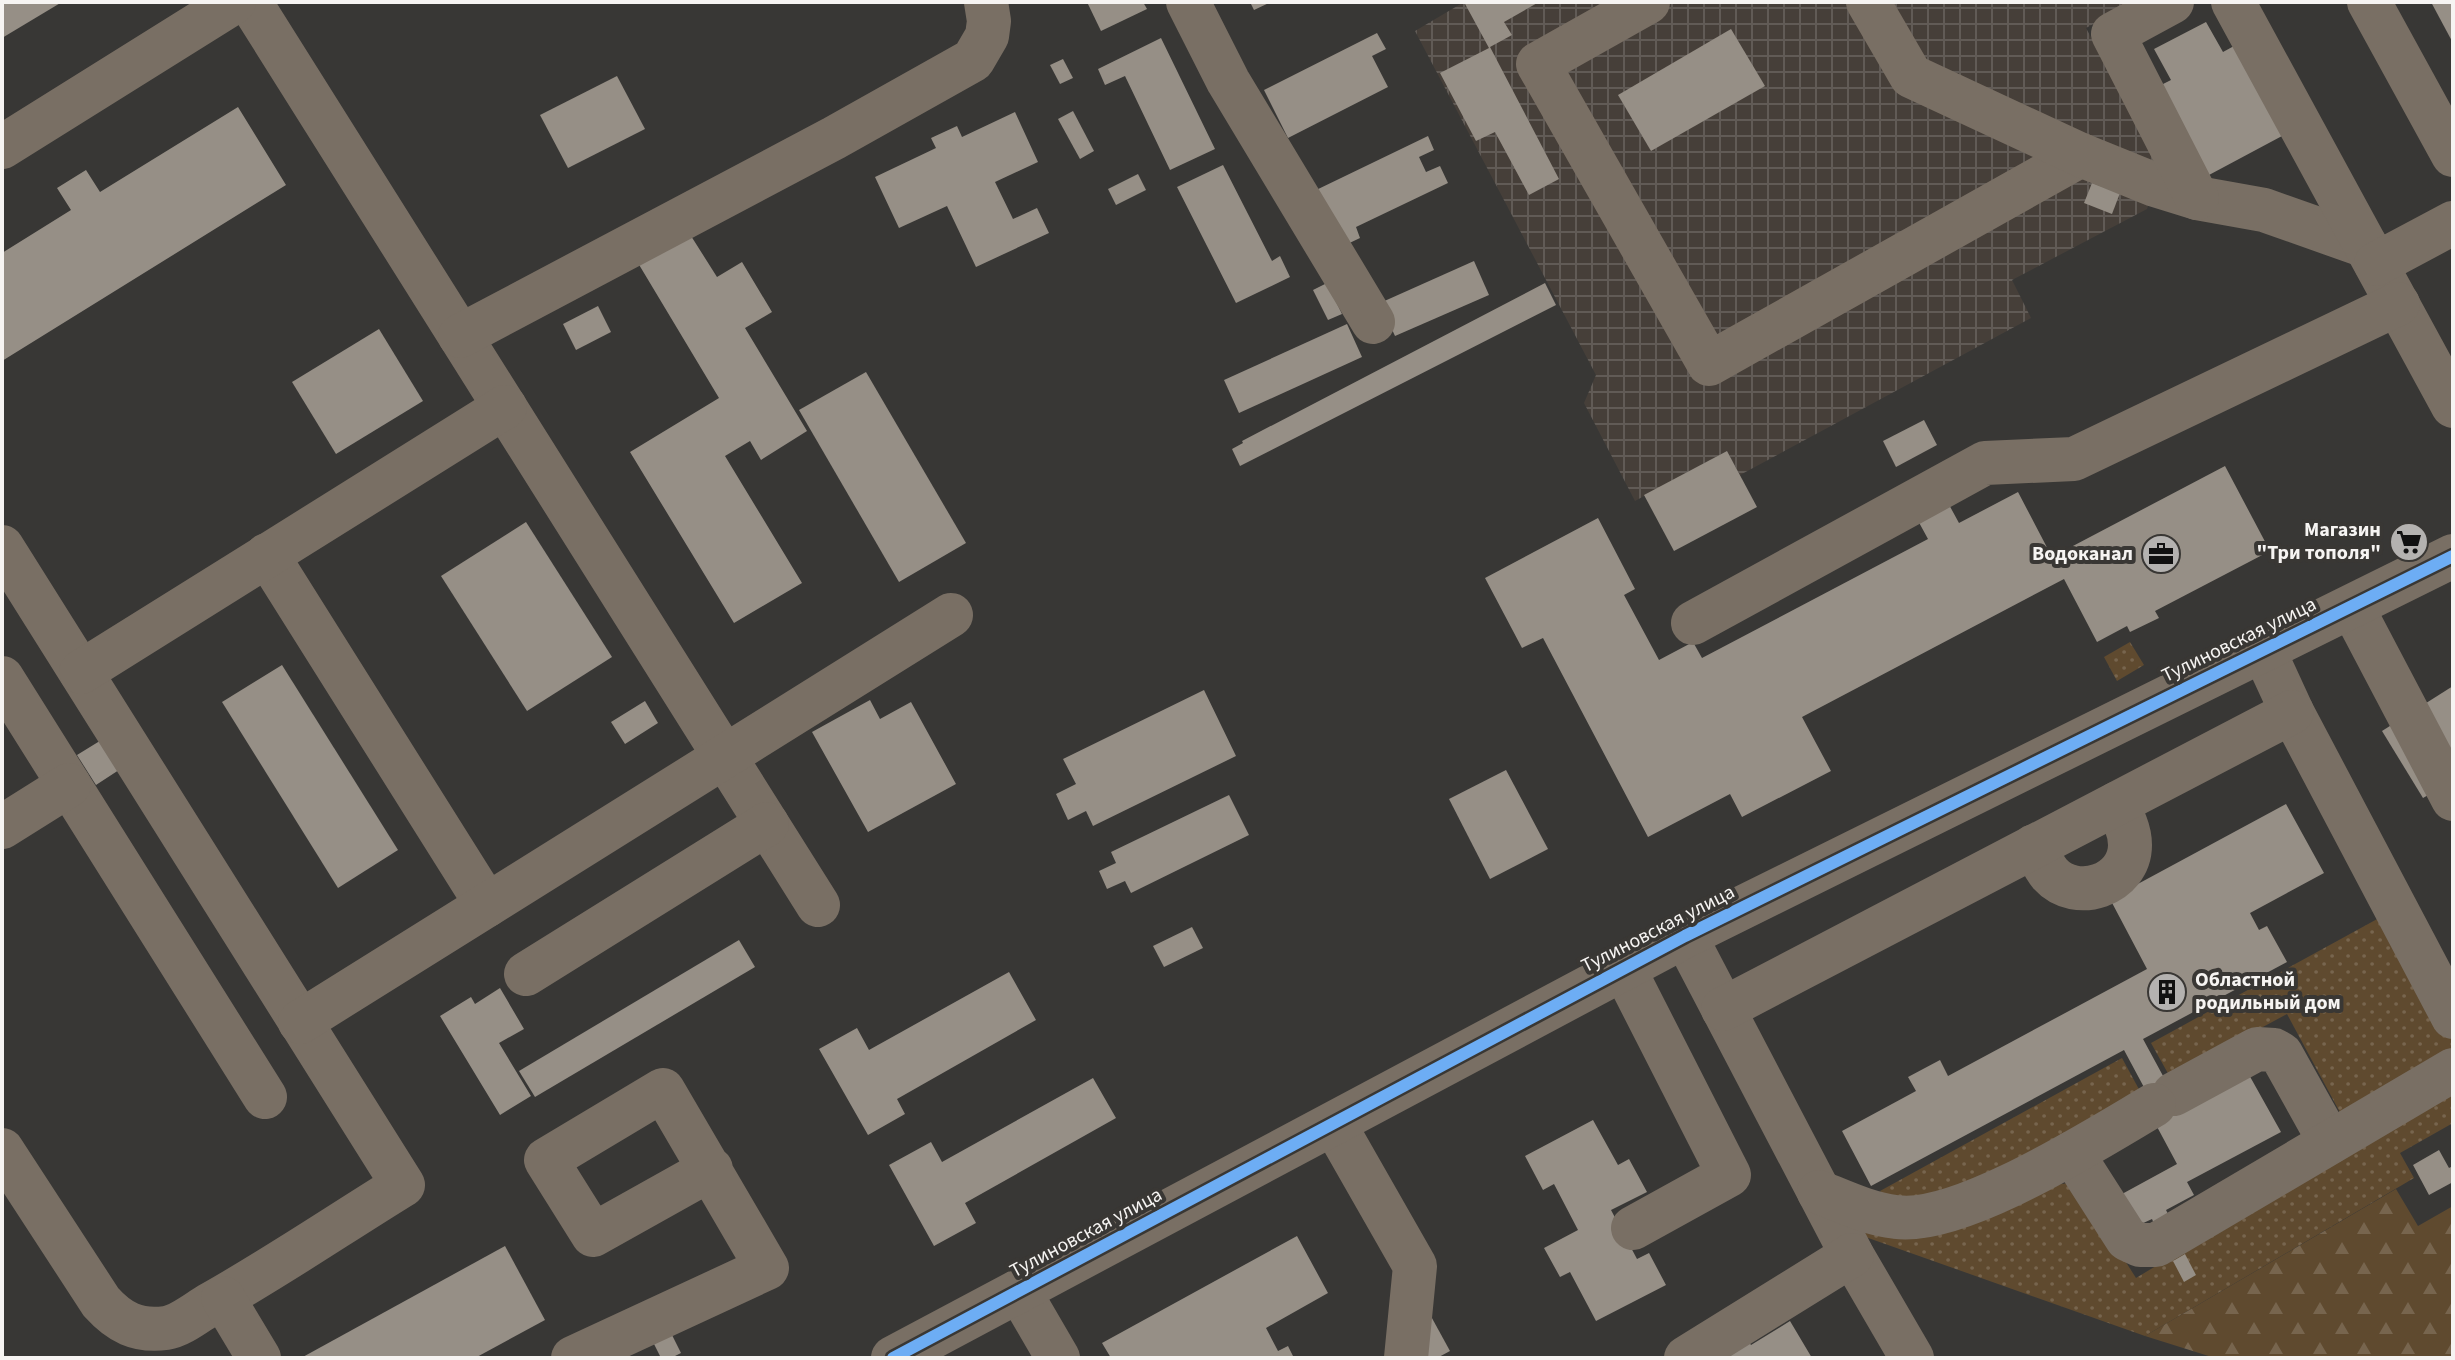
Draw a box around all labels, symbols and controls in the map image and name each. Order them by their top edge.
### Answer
place label: Магазин "Три тополя" [2257,516,2381,567]
supermarket icon: Магазин "Три тополя" [2388,521,2430,563]
office icon: Водоканал [2140,533,2182,575]
place label: Водоканал [2032,540,2133,568]
street label: Тулиновская улица [2157,590,2321,690]
street label: Тулиновская улица [1576,878,1740,980]
place label: Областной родильный дом [2195,966,2341,1017]
building icon: Областной родильный дом [2146,971,2188,1013]
street label: Тулиновская улица [1005,1181,1167,1285]

